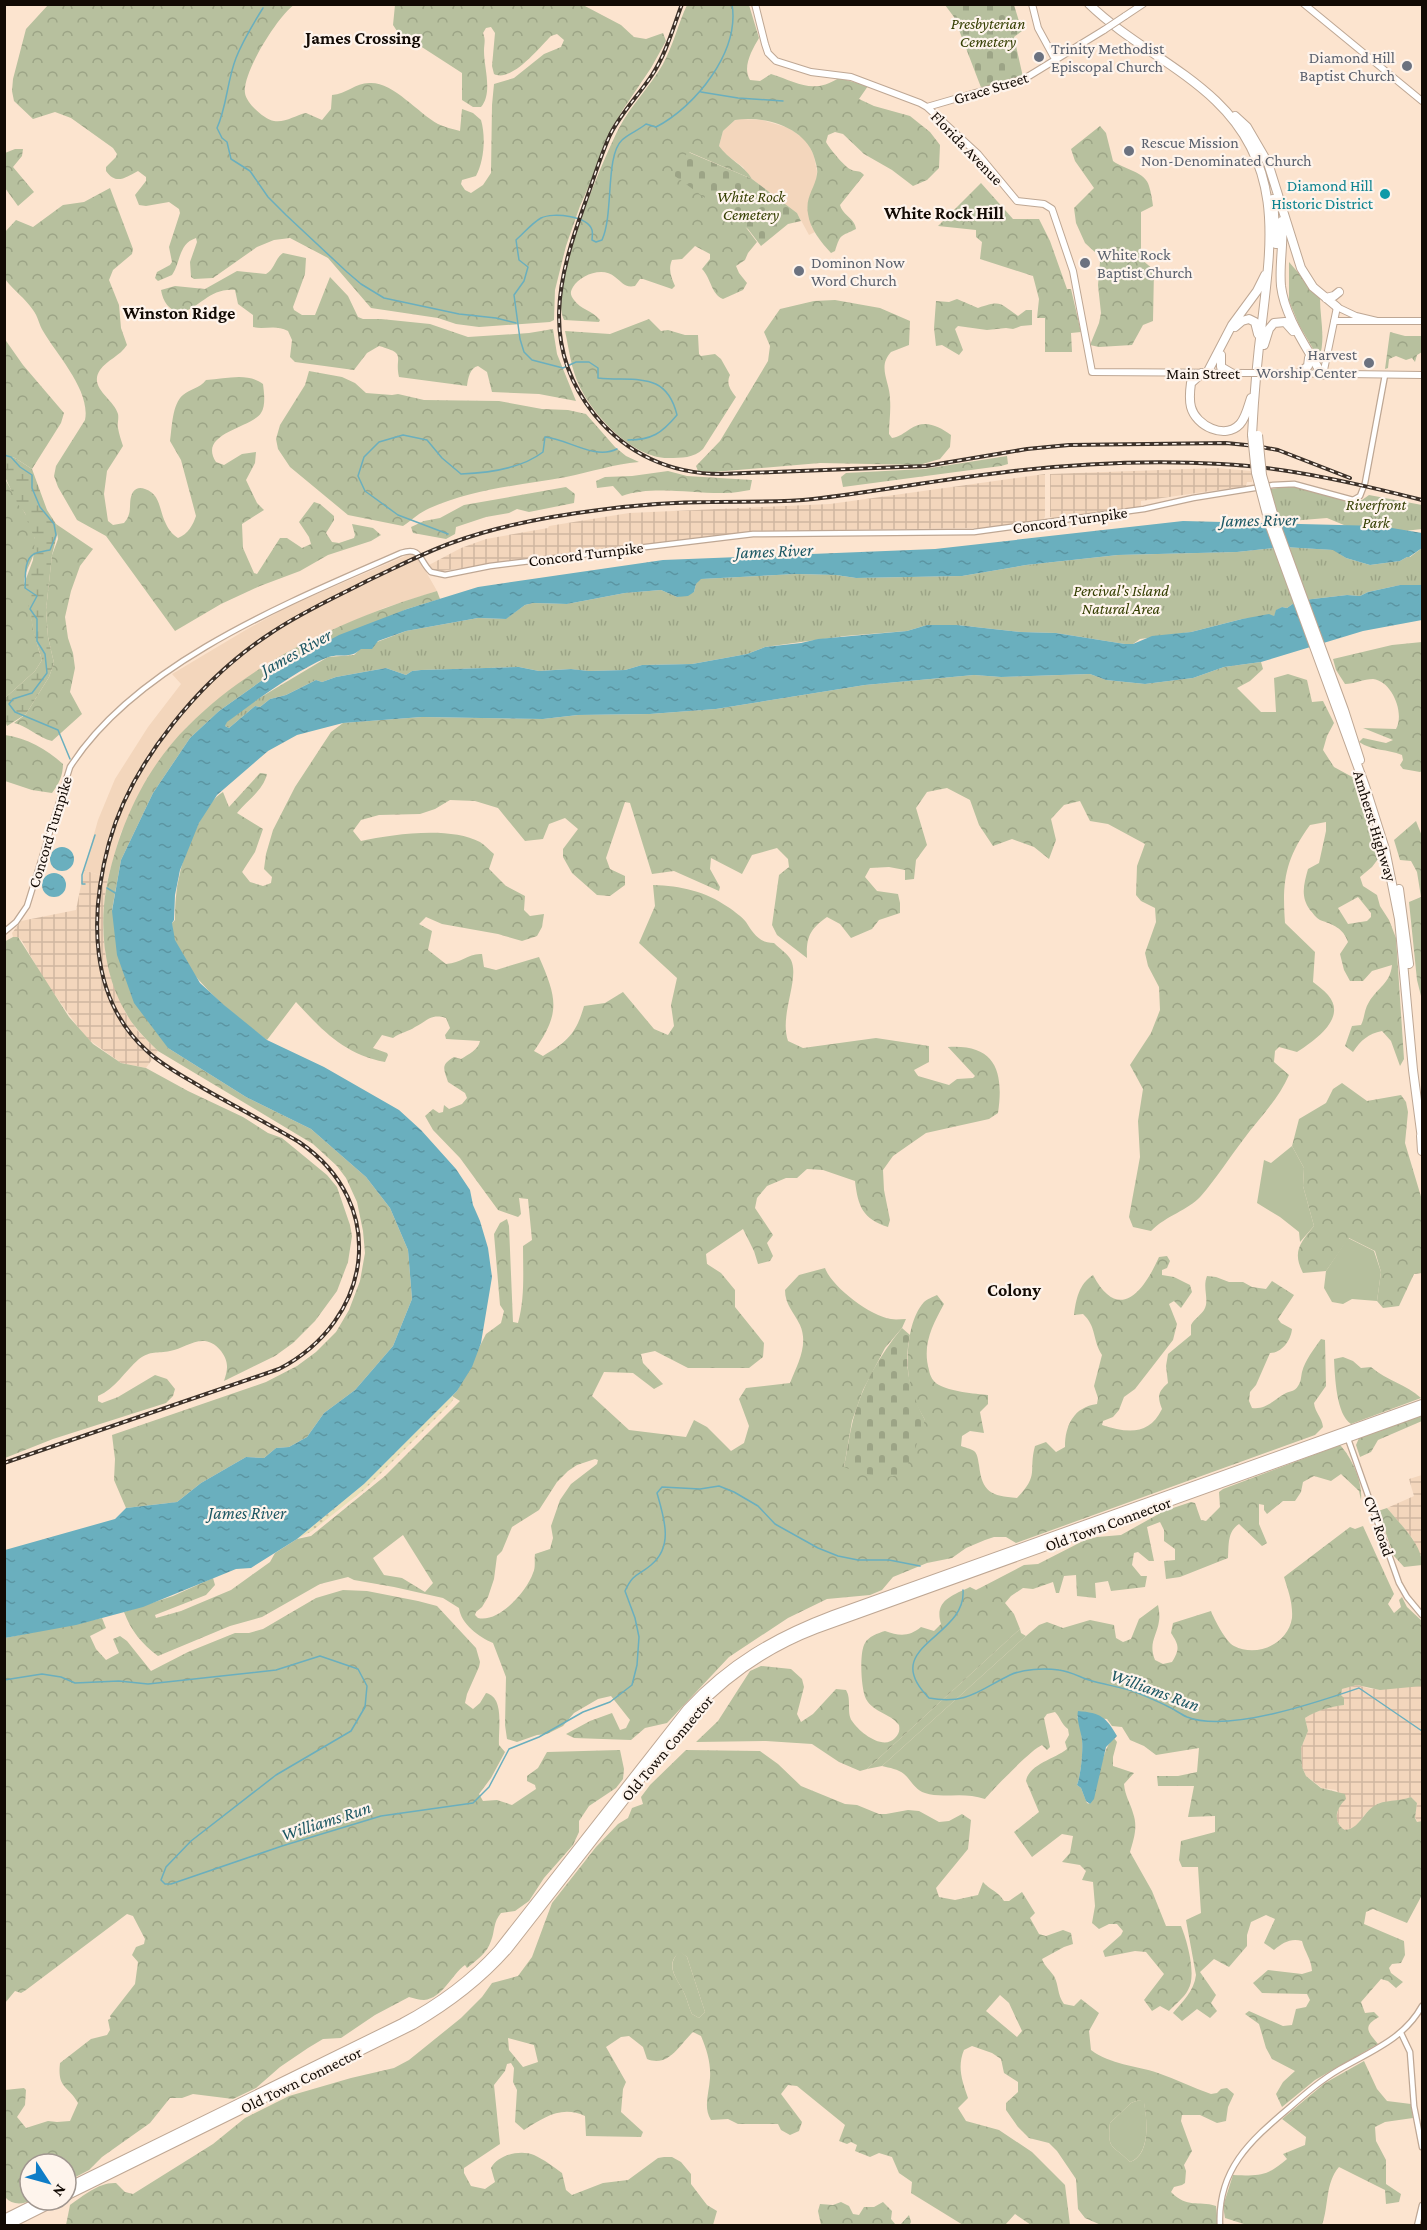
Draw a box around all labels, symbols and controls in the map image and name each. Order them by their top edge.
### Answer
park label: Presbyterian Cemetery [951,15,1025,51]
district label: James Crossing [303,28,421,48]
place label: Trinity Methodist Episcopal Church [1051,40,1165,76]
place label: Diamond Hill Baptist Church [1299,49,1395,85]
marker: Trinity Methodist Episcopal Church [1032,50,1046,64]
marker: Diamond Hill Baptist Church [1400,59,1414,73]
street label: Grace Street [952,68,1031,107]
street label: Florida Avenue [928,108,1006,188]
place label: Rescue Mission Non-Denominated Church [1141,134,1312,169]
marker: Rescue Mission Non-Denominated Church [1122,144,1136,158]
place label: Diamond Hill Historic District [1271,177,1374,212]
marker: Diamond Hill Historic District [1378,187,1392,201]
park label: White Rock Cemetery [717,188,786,224]
district label: White Rock Hill [883,203,1004,223]
place label: White Rock Baptist Church [1097,246,1193,282]
place label: Dominon Now Word Church [811,254,905,289]
marker: White Rock Baptist Church [1078,256,1092,270]
marker: Dominon Now Word Church [792,264,806,278]
district label: Winston Ridge [122,303,235,323]
place label: Harvest Worship Center [1256,346,1358,382]
marker: Harvest Worship Center [1362,356,1376,370]
street label: Main Street [1166,365,1241,382]
park label: Riverfront Park [1346,496,1406,531]
street label: Concord Turnpike [1012,504,1129,537]
water label: James River [1217,509,1299,531]
street label: Concord Turnpike [528,539,645,570]
water label: James River [732,540,814,562]
park label: Percival's Island Natural Area [1073,582,1169,617]
water label: James River [254,624,336,681]
street label: Amherst Highway [1349,768,1400,884]
street label: Concord Turnpike [25,774,76,890]
district label: Colony [987,1280,1041,1300]
street label: Old Town Connector [1043,1493,1174,1555]
street label: CVT Road [1361,1494,1397,1559]
water label: James River [205,1503,287,1523]
water label: Williams Run [1108,1665,1202,1715]
street label: Old Town Connector [618,1691,716,1804]
water label: Williams Run [279,1797,373,1845]
street label: Old Town Connector [238,2043,365,2117]
north arrow [18,2152,78,2212]
text: N [50,2181,70,2200]

